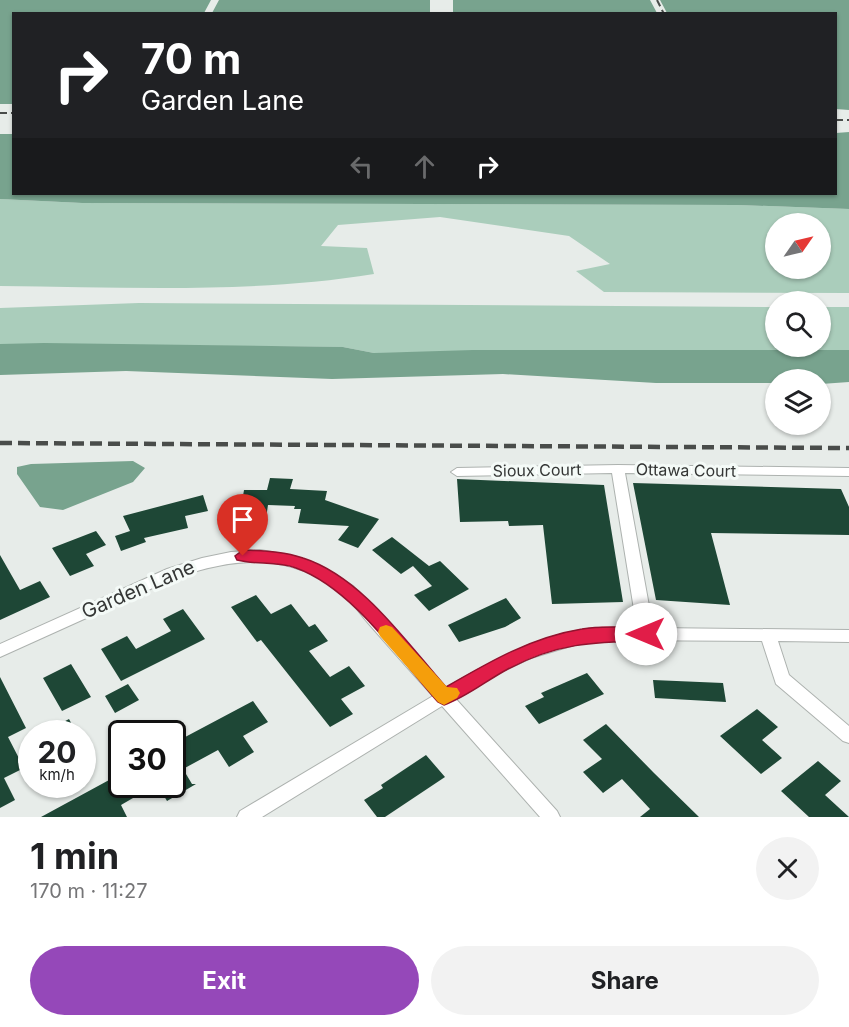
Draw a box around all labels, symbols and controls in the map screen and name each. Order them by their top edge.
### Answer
text: 70 m [141,33,241,84]
icon: right [42,36,120,114]
text: Garden Lane [141,84,304,117]
icon: left [345,150,378,183]
icon: ahead [408,150,441,183]
icon: right [471,150,504,183]
north arrow [765,213,831,279]
map controls [765,213,831,435]
button: search [765,291,831,357]
button: layers [765,369,831,435]
street label: Sioux Court [492,459,582,481]
street label: Ottawa Court [636,459,736,481]
pin [217,494,268,556]
icon: arrive [226,503,259,536]
street label: Garden Lane [78,554,198,624]
position arrow [614,602,678,666]
speed limit sign: 30 [108,720,186,798]
text: 20 [37,734,77,770]
text: km/h [39,765,75,784]
text: 1 min [30,834,119,878]
button: close [756,837,819,900]
text: 170 m · 11:27 [30,879,147,903]
button: Exit [30,946,419,1015]
button: Share [431,946,819,1015]

